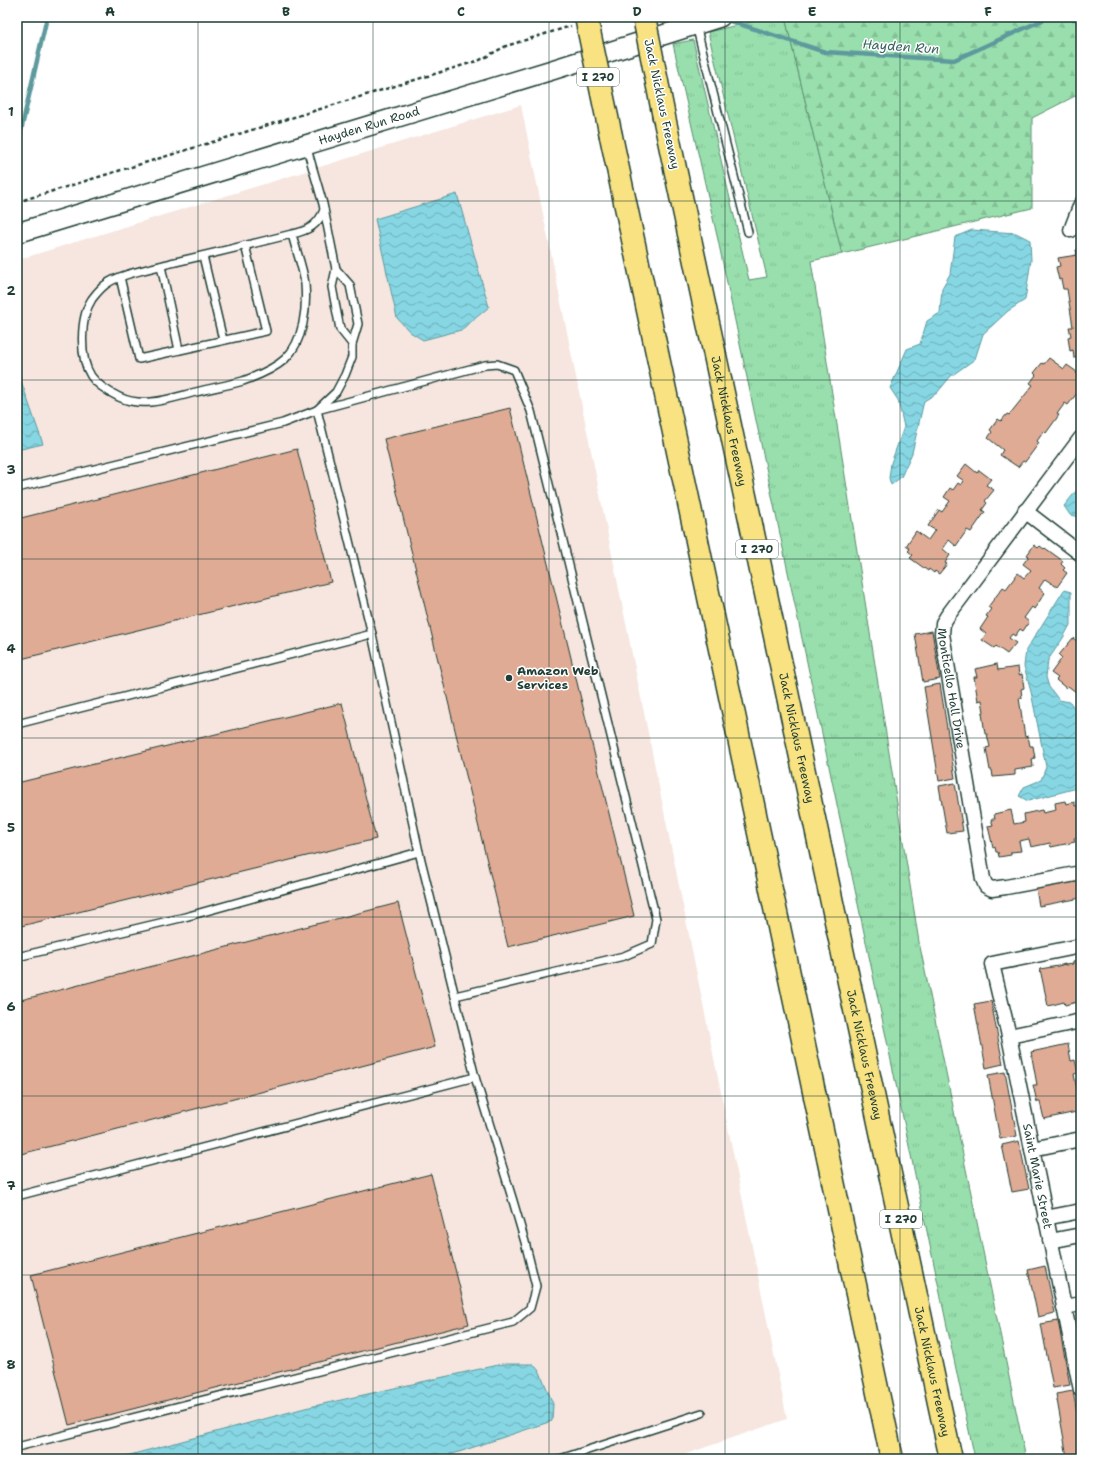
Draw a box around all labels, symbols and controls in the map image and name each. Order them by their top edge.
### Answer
text: A [105,3,115,20]
text: B [282,3,290,20]
text: C [457,3,465,20]
text: D [632,3,642,20]
text: E [808,3,817,20]
text: F [984,3,992,20]
water label: Hayden Run [862,35,940,58]
street label: Jack Nicklaus Freeway [640,37,684,171]
road number: I 270 [577,68,619,86]
text: 1 [8,103,14,120]
street label: Hayden Run Road [317,103,422,149]
text: 2 [6,282,16,299]
street label: Jack Nicklaus Freeway [707,354,751,488]
text: 3 [6,461,16,478]
road number: I 270 [736,540,778,558]
street label: Monticello Hall Drive [933,627,969,750]
text: 4 [6,640,16,657]
place label: Amazon Web Services [517,663,598,693]
street label: Jack Nicklaus Freeway [775,671,819,805]
marker: Amazon Web Services [504,673,514,683]
text: 5 [7,819,15,836]
street label: Jack Nicklaus Freeway [843,988,886,1122]
text: 6 [6,998,16,1015]
street label: Saint Marie Street [1019,1122,1056,1231]
text: 7 [6,1177,16,1194]
road number: I 270 [880,1210,922,1228]
street label: Jack Nicklaus Freeway [911,1305,954,1438]
text: 8 [6,1356,16,1373]

